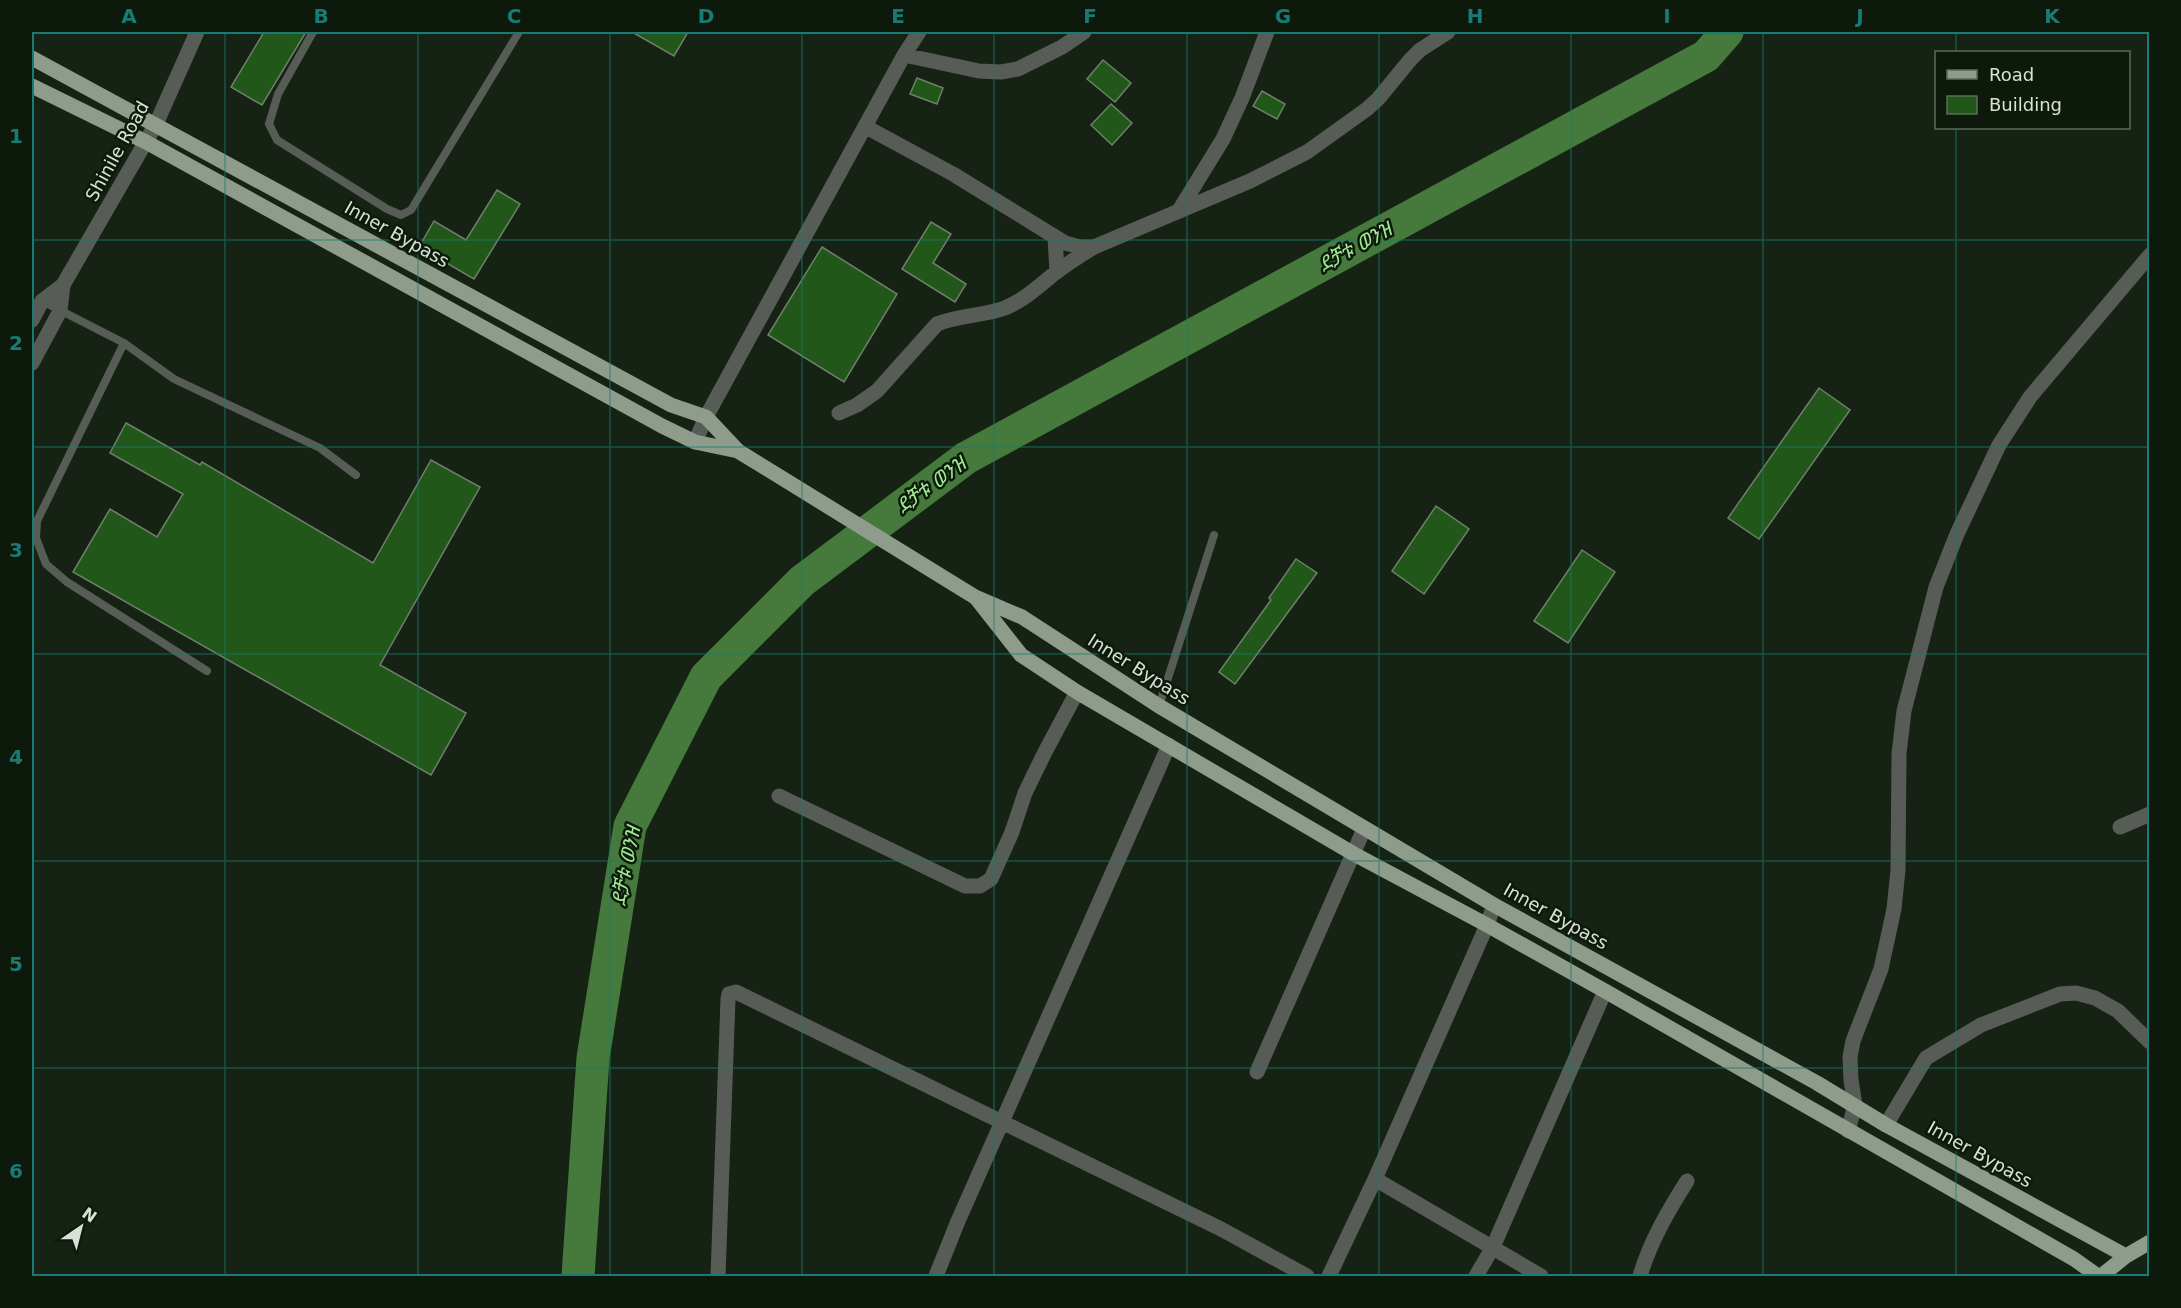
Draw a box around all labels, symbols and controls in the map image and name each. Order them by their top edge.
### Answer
text: A [121,4,137,28]
text: B [313,4,329,28]
text: C [507,4,521,28]
text: D [698,4,714,28]
text: E [891,4,905,28]
text: F [1083,4,1097,28]
text: G [1275,4,1291,28]
text: H [1467,4,1483,28]
text: I [1663,4,1671,28]
text: J [1854,4,1864,28]
text: K [2044,4,2061,28]
legend [1935,51,2130,129]
text: Road [1989,64,2034,85]
text: Building [1989,94,2062,115]
street label: Shinile Road [81,97,153,205]
text: 1 [9,124,23,148]
street label: Inner Bypass [341,197,453,271]
water label: ደቻቱ ወንዝ [1314,216,1398,277]
text: 2 [9,331,23,355]
water label: ደቻቱ ወንዝ [891,450,973,518]
text: 3 [9,538,23,562]
street label: Inner Bypass [1084,629,1194,709]
text: 4 [9,745,23,769]
water label: ደቻቱ ወንዝ [607,822,646,908]
street label: Inner Bypass [1500,879,1612,953]
text: 5 [9,952,23,976]
street label: Inner Bypass [1924,1117,2036,1191]
text: 6 [9,1159,23,1183]
north arrow [51,1197,111,1257]
text: N [78,1204,100,1227]

